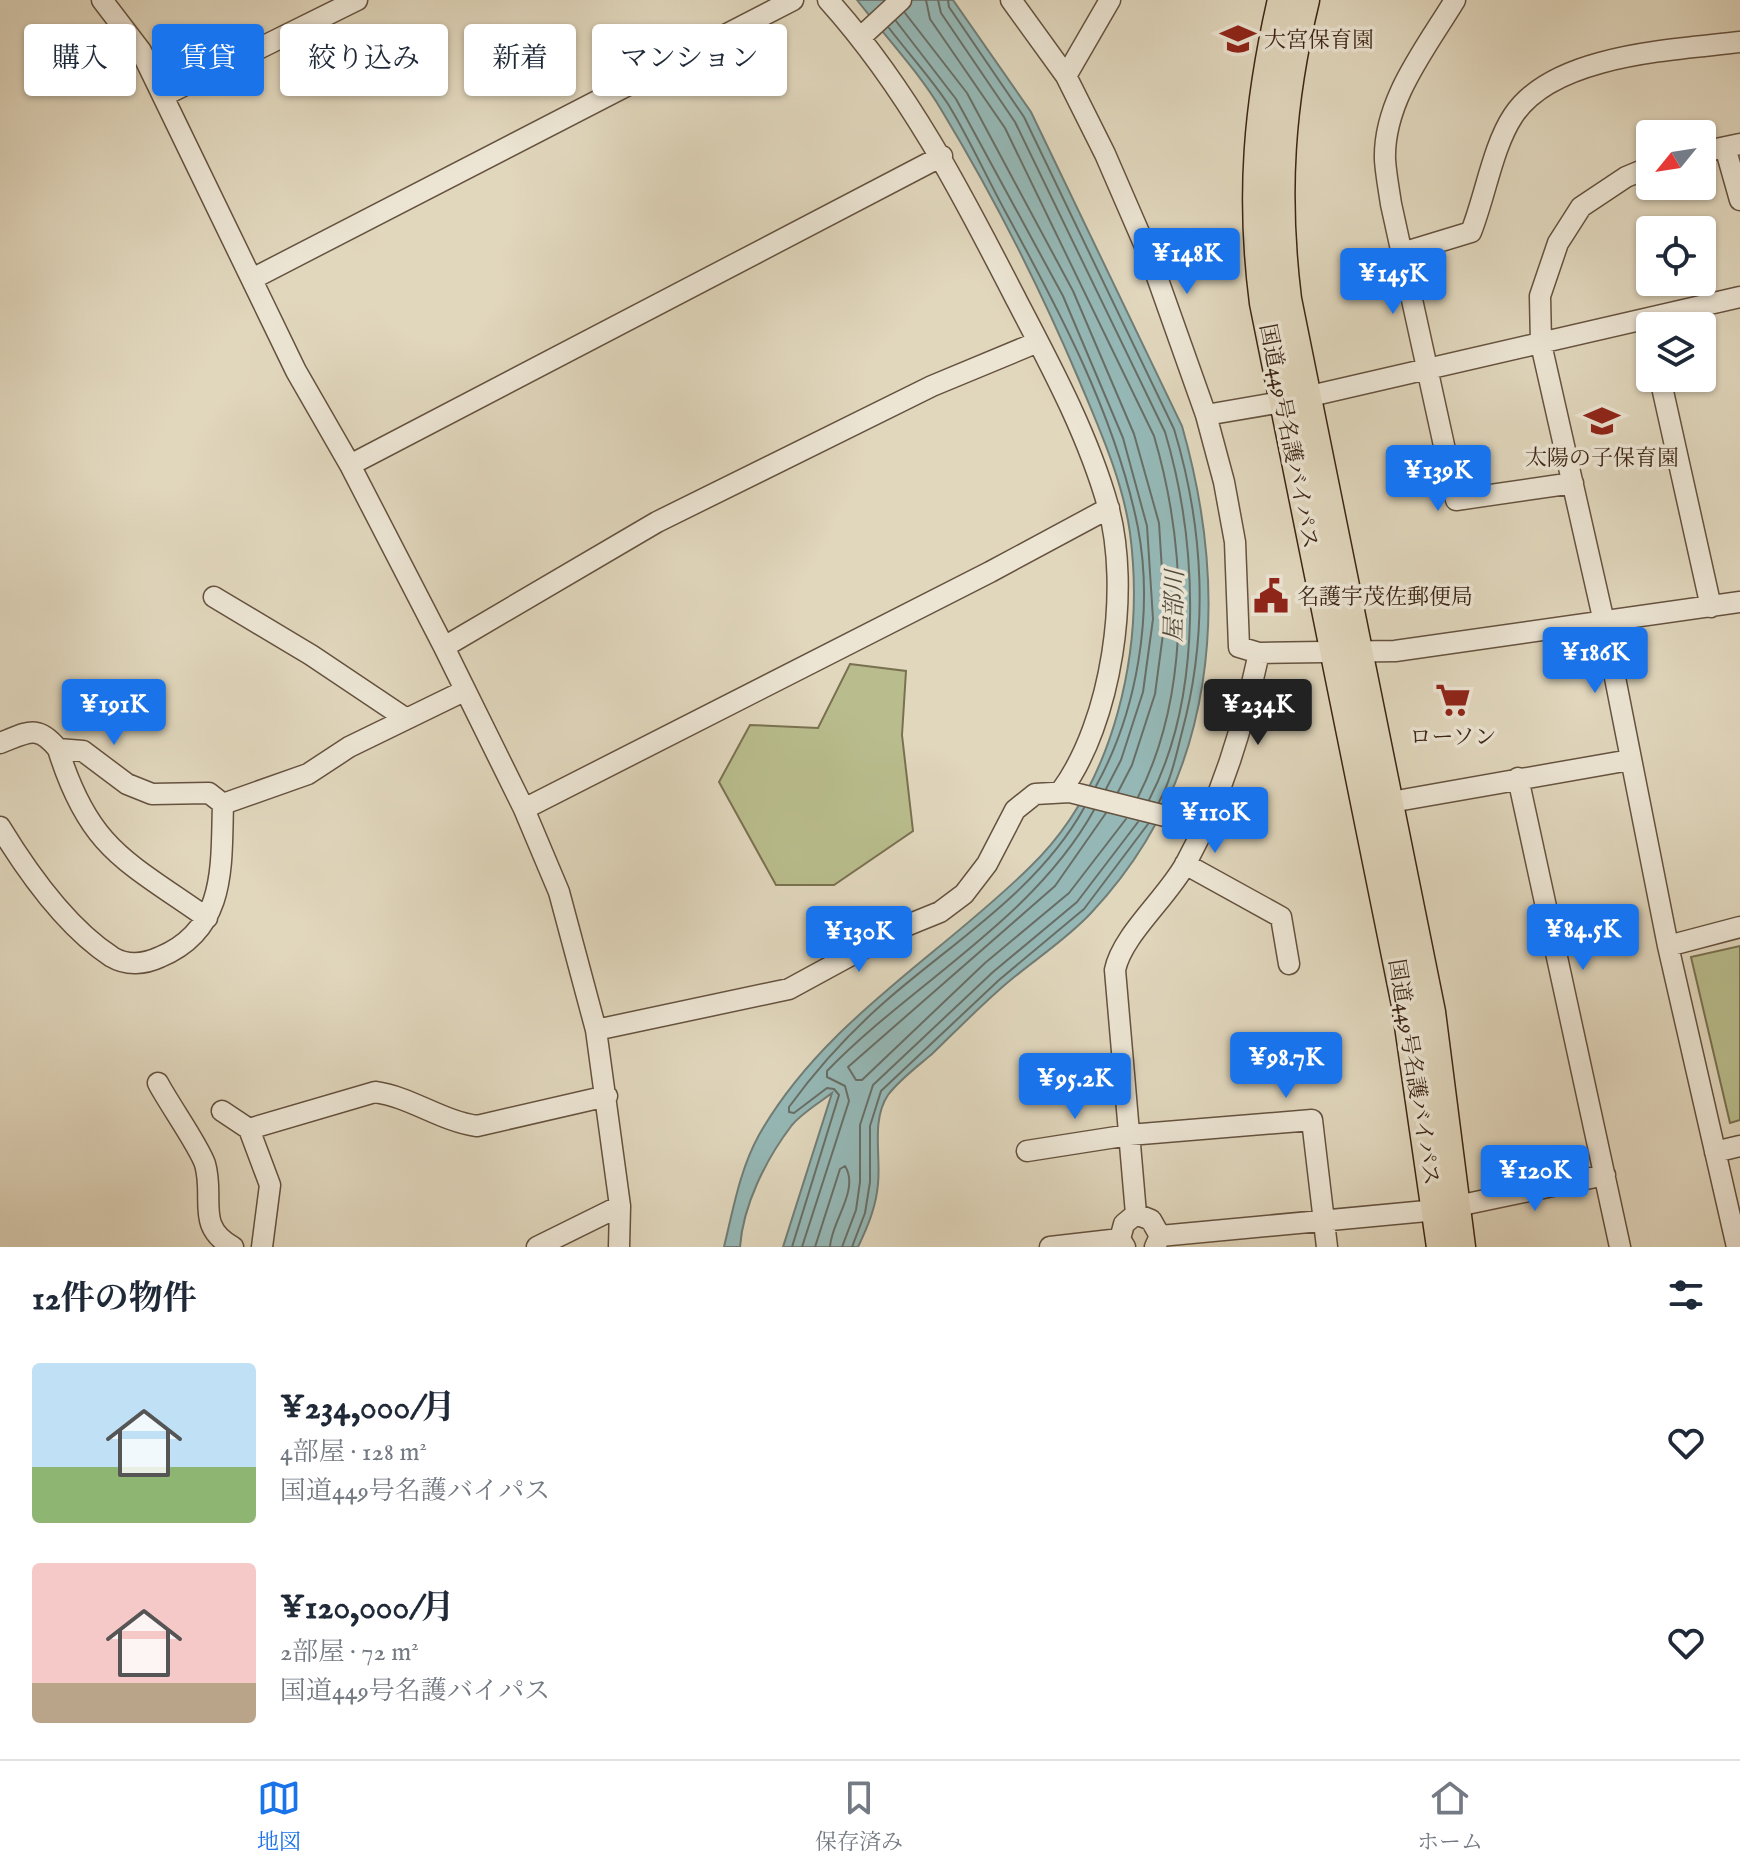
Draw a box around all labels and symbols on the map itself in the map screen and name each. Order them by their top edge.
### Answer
school or university icon: 大宮保育園 [1219,20,1257,58]
place label: 大宮保育園 [1264,27,1374,55]
north arrow [1636,120,1716,200]
pin: ¥148K [1131,228,1243,296]
pin: ¥145K [1337,248,1449,316]
street label: 国道449号名護バイパス [1252,321,1324,551]
school or university icon: 太陽の子保育園 [1583,402,1621,440]
pin: ¥139K [1382,445,1494,513]
place label: 太陽の子保育園 [1525,445,1679,473]
water label: 屋部川 [1159,567,1192,642]
public building icon: 名護宇茂佐郵便局 [1252,577,1290,615]
place label: 名護宇茂佐郵便局 [1297,584,1473,612]
pin: ¥186K [1539,627,1651,695]
pin: ¥191K [58,679,170,747]
pin: ¥234K [1202,679,1314,747]
supermarket icon: ローソン [1434,681,1472,719]
place label: ローソン [1409,724,1497,752]
pin: ¥110K [1159,787,1271,855]
pin: ¥84.5K [1518,904,1648,972]
pin: ¥130K [803,906,915,974]
street label: 国道449号名護バイパス [1381,957,1445,1187]
pin: ¥98.7K [1221,1032,1351,1100]
pin: ¥95.2K [1010,1053,1140,1121]
pin: ¥120K [1479,1145,1591,1213]

